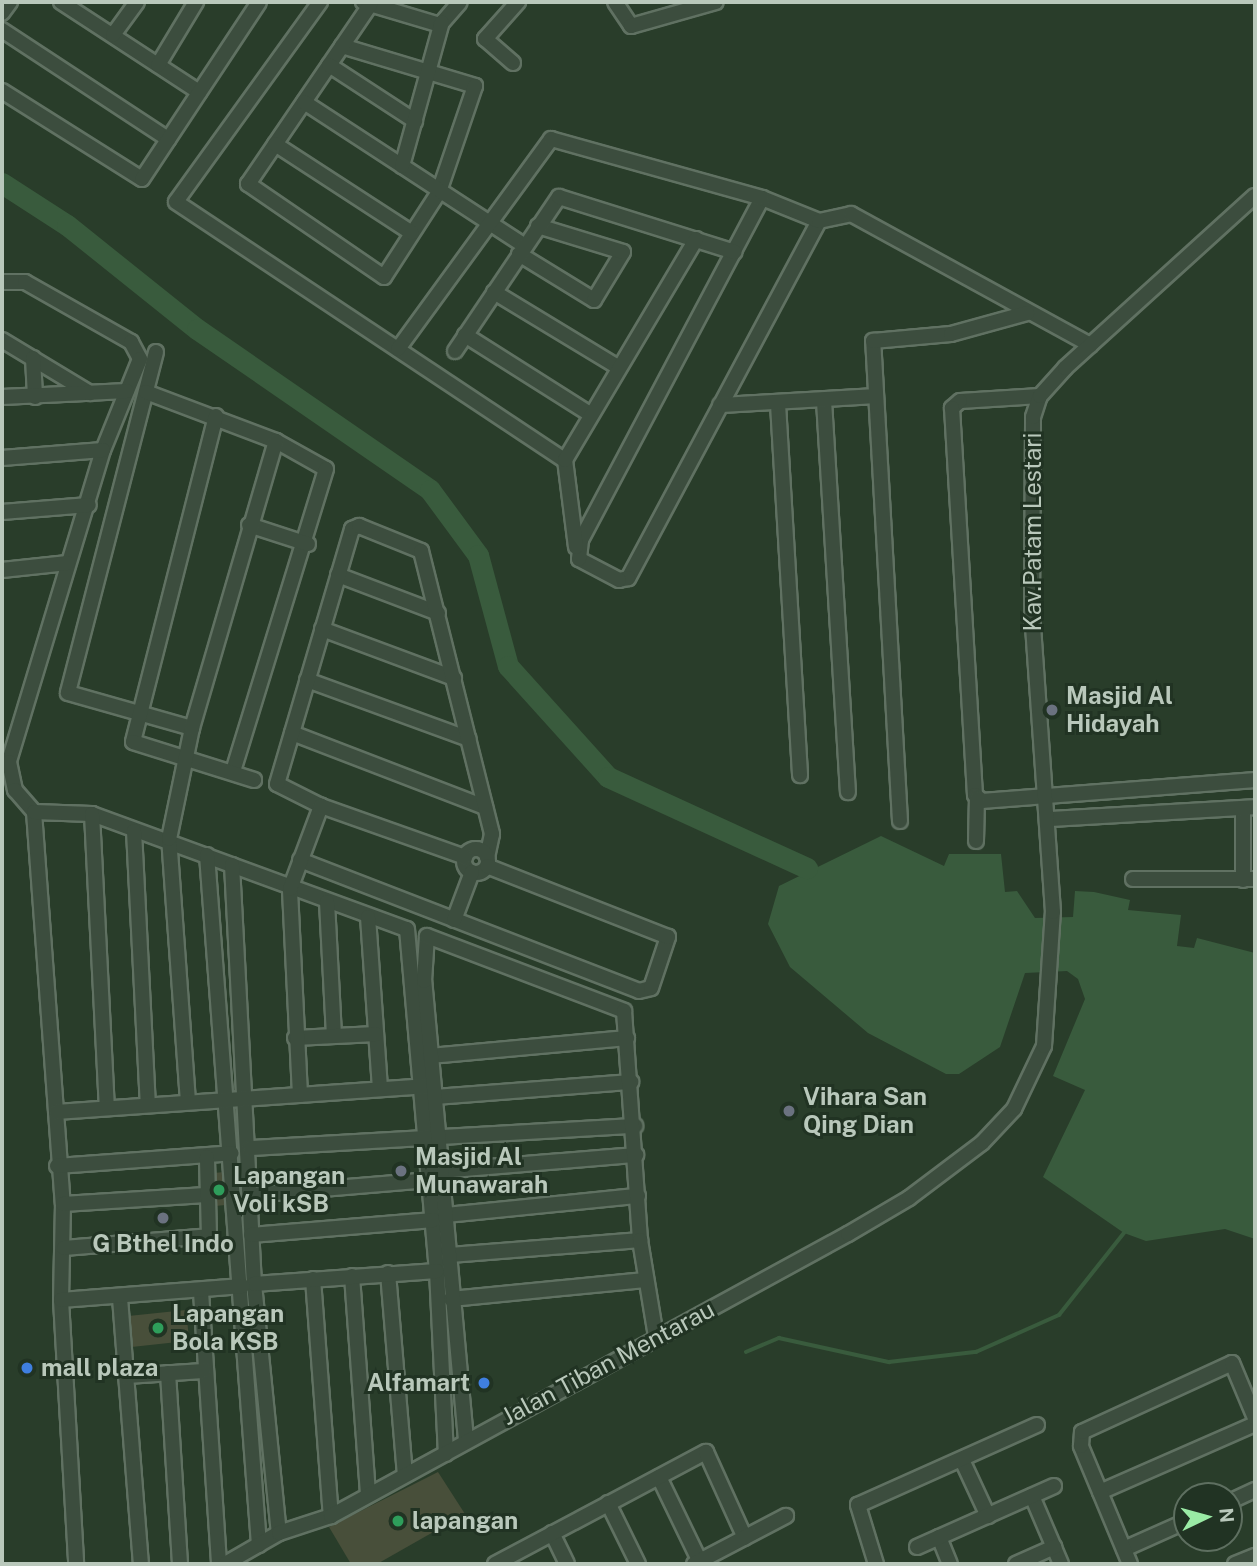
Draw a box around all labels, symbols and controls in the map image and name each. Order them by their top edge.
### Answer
street label: Kav.Patam Lestari [1019,433,1047,631]
place label: Masjid Al Hidayah [1066,682,1173,738]
marker: Masjid Al Hidayah [1044,702,1060,718]
place label: Vihara San Qing Dian [803,1083,927,1139]
marker: Vihara San Qing Dian [781,1103,797,1119]
place label: Masjid Al Munawarah [415,1143,548,1199]
place label: Lapangan Voli kSB [233,1162,345,1218]
marker: Masjid Al Munawarah [393,1163,409,1179]
marker: Lapangan Voli kSB [211,1182,227,1198]
marker: G Bthel Indo [155,1210,171,1226]
place label: G Bthel Indo [92,1230,234,1258]
street label: Jalan Tiban Mentarau [497,1295,719,1431]
place label: Lapangan Bola KSB [172,1300,284,1356]
marker: Lapangan Bola KSB [150,1320,166,1336]
place label: mall plaza [41,1354,158,1382]
marker: mall plaza [19,1360,35,1376]
place label: Alfamart [367,1369,470,1397]
marker: Alfamart [476,1375,492,1391]
north arrow [1173,1482,1243,1552]
place label: lapangan [412,1507,518,1535]
text: N [1215,1507,1239,1524]
marker: lapangan [390,1513,406,1529]

